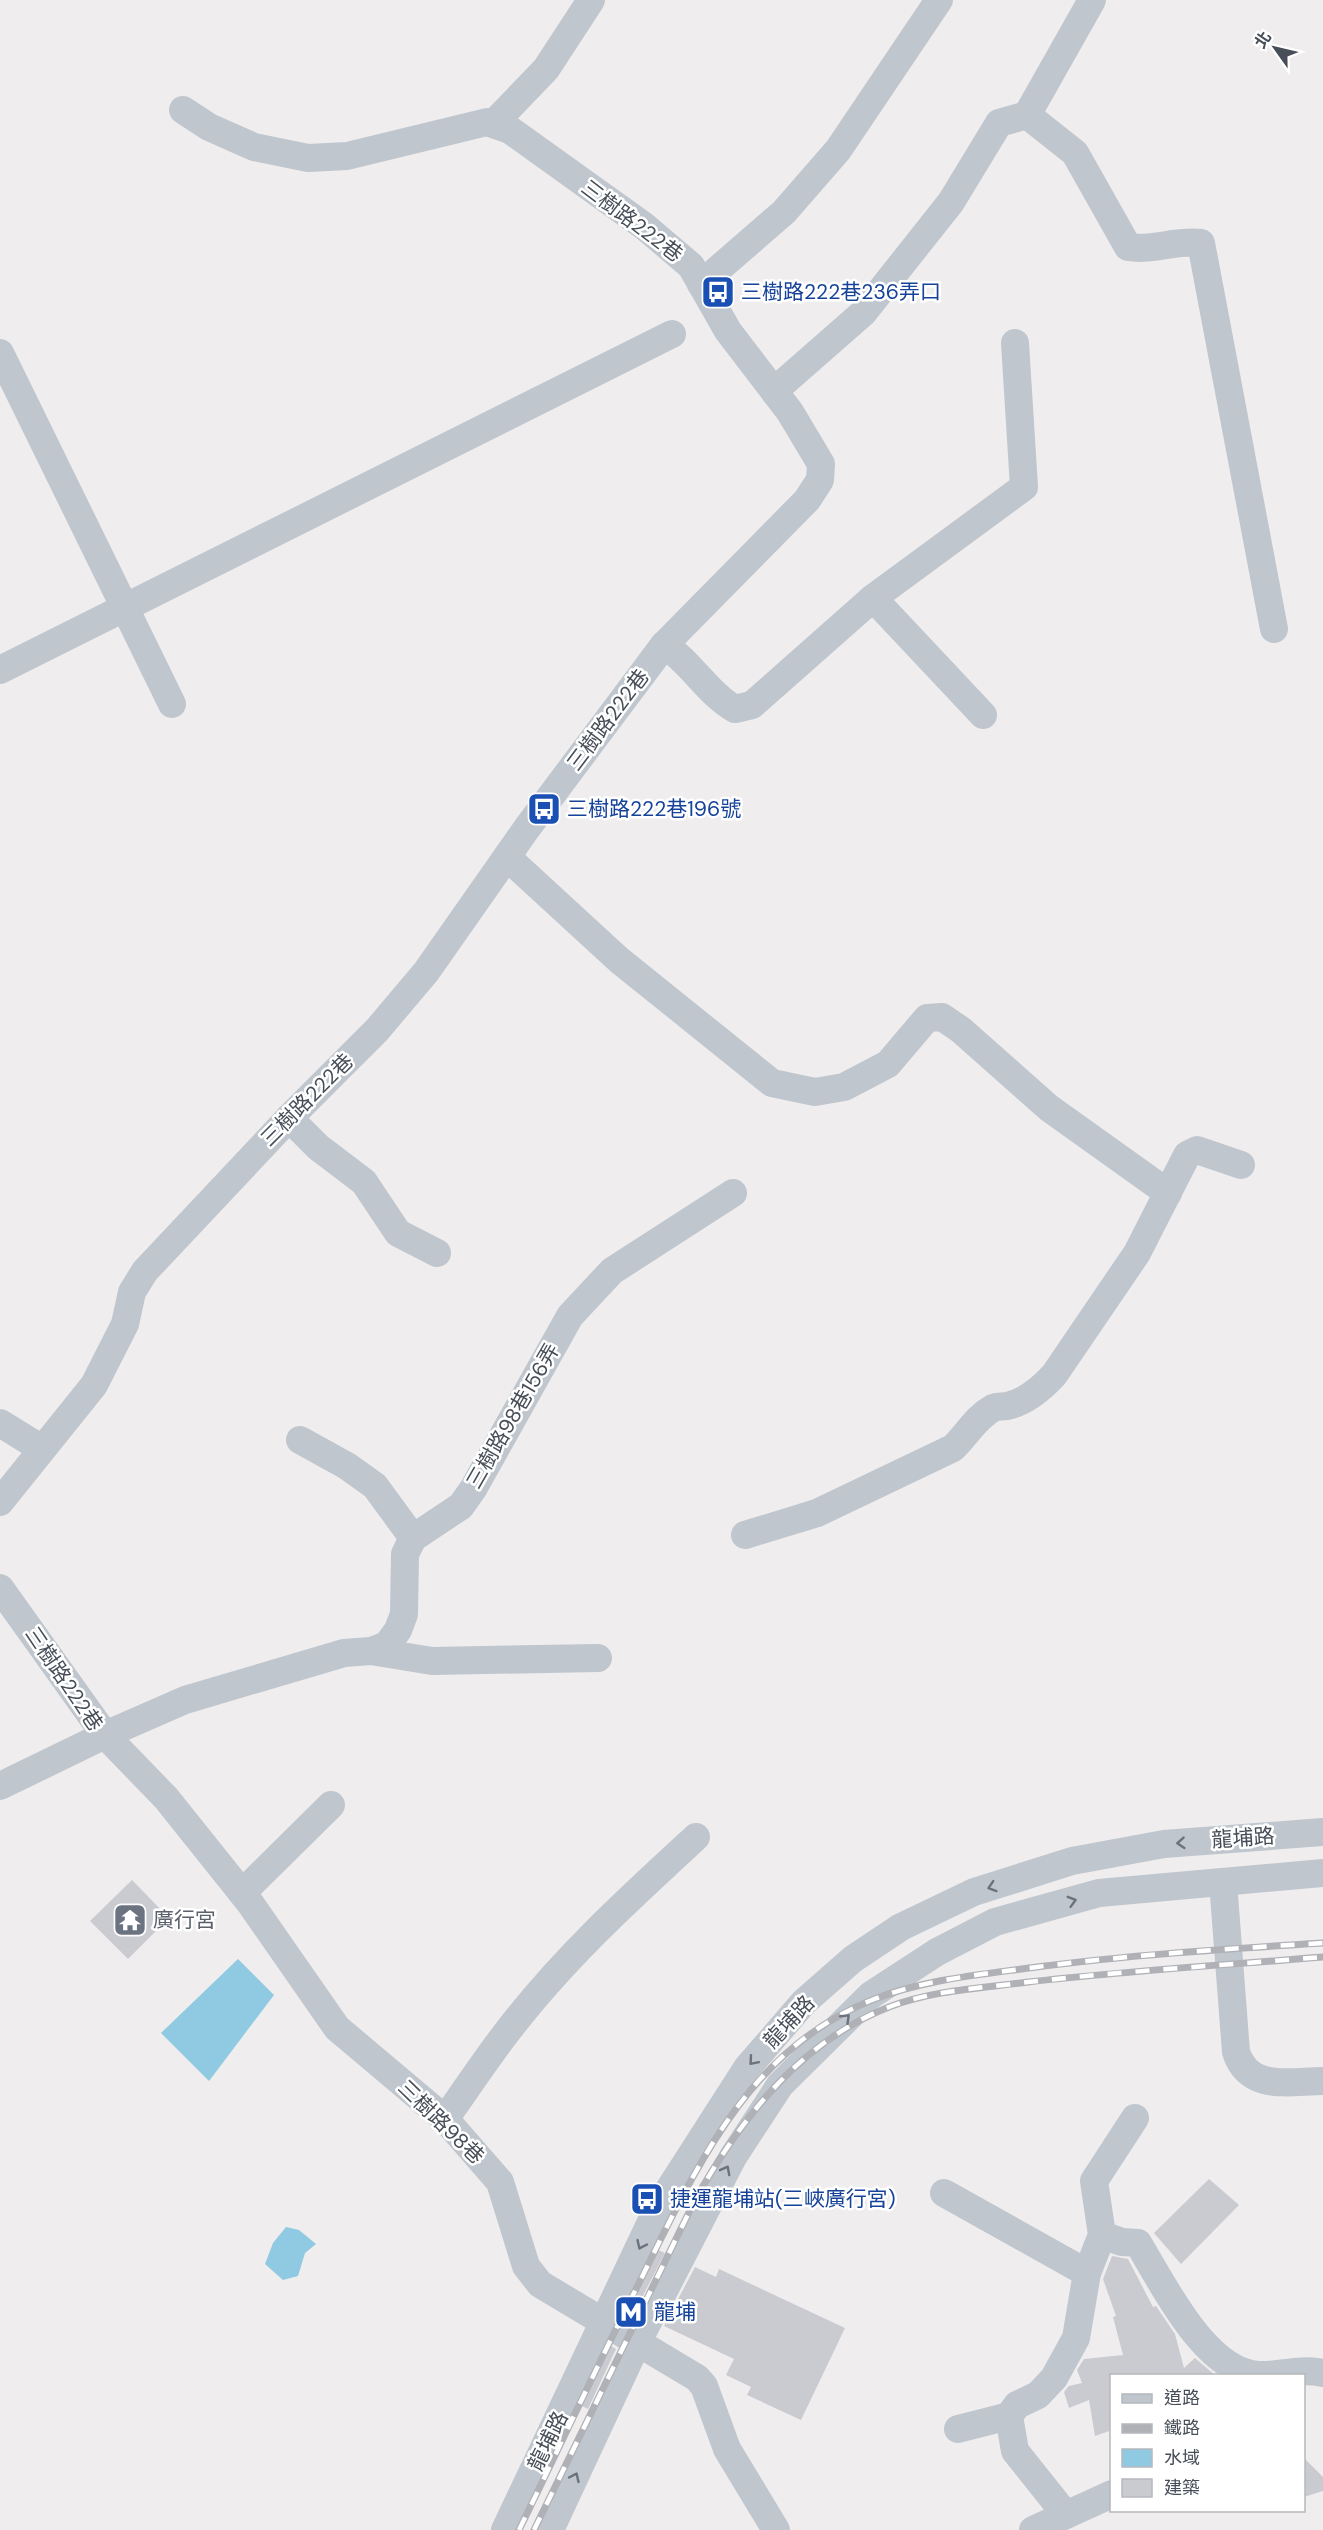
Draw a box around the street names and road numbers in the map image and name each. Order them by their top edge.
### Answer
street label: 三樹路222巷 [576,174,688,268]
street label: 三樹路222巷 [561,664,655,776]
street label: 三樹路222巷 [255,1048,359,1152]
street label: 三樹路98巷156弄 [460,1338,566,1494]
street label: 三樹路222巷 [19,1621,109,1737]
street label: 龍埔路 [1211,1822,1275,1854]
street label: 龍埔路 [757,1989,821,2055]
street label: 三樹路98巷 [392,2074,490,2170]
street label: 龍埔路 [522,2407,574,2475]

